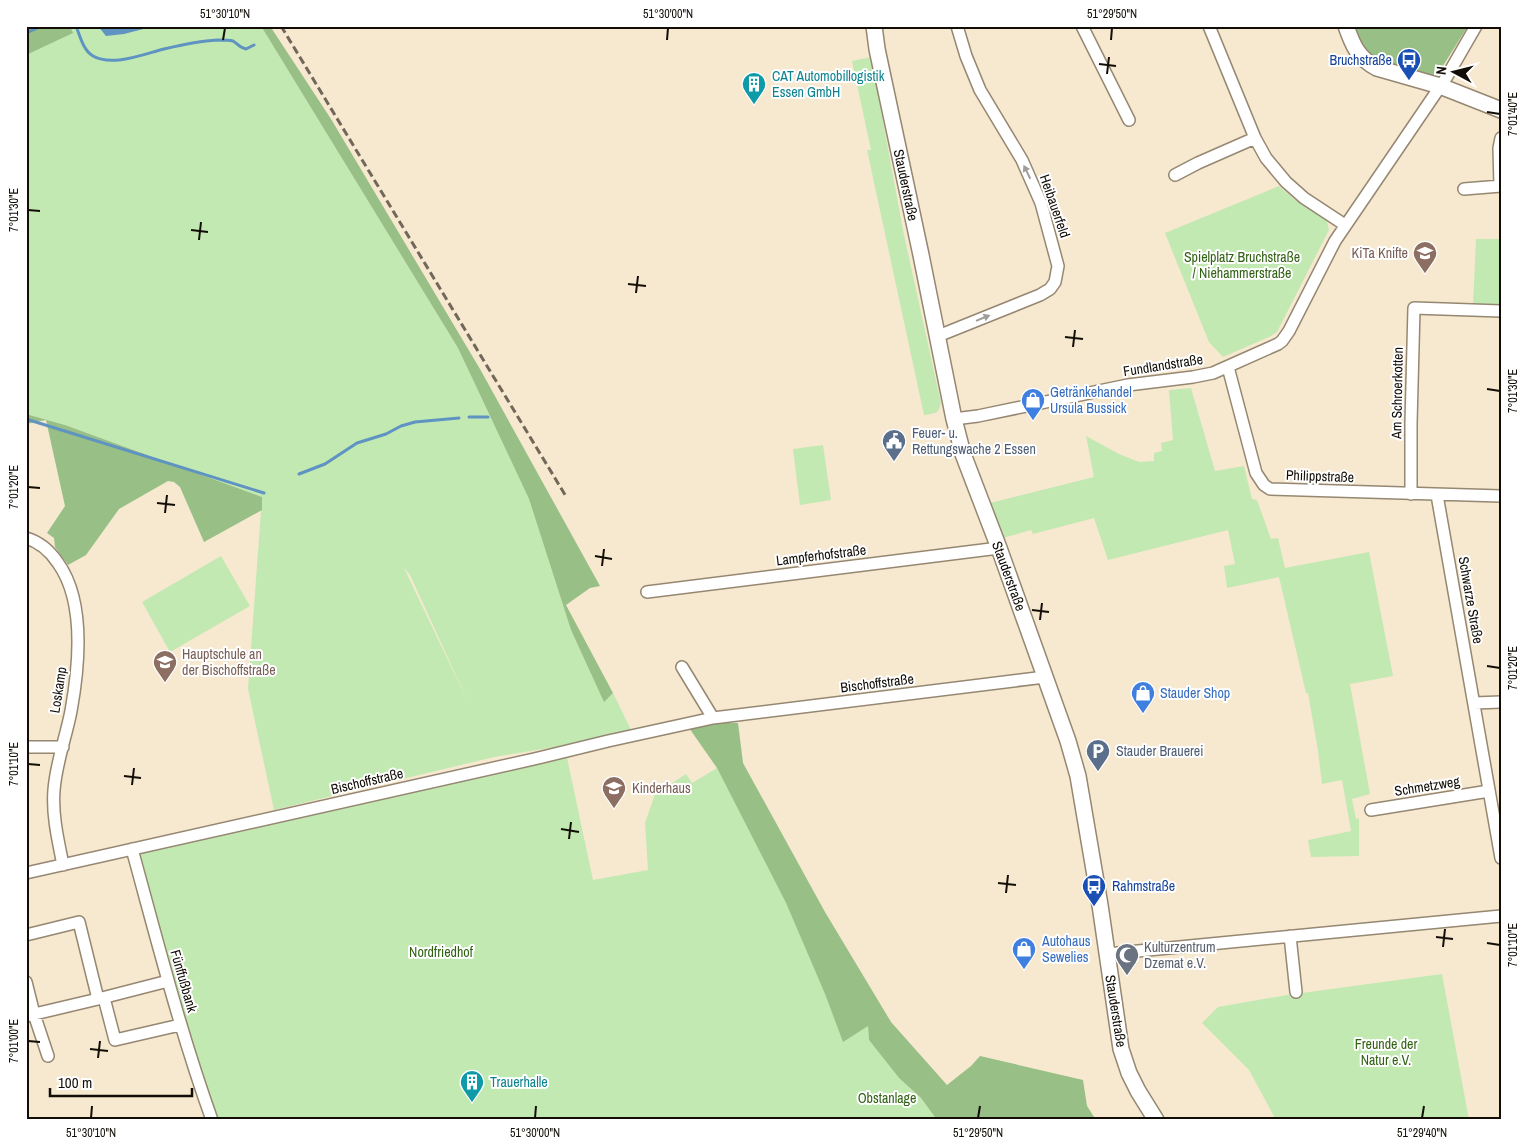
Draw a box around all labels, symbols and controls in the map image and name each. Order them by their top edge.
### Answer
text: 51°30'10"N [200,6,250,22]
text: 51°30'00"N [643,6,693,22]
text: 51°29'50"N [1087,6,1137,22]
bus stop icon: Bruchstraße [1396,47,1422,81]
north arrow [1430,48,1480,98]
place label: Bruchstraße [1329,51,1392,69]
text: N [1432,65,1451,76]
place label: CAT Automobillogistik Essen GmbH [772,67,885,101]
building icon: CAT Automobillogistik Essen GmbH [741,71,767,105]
text: 7°01'40"E [1505,92,1521,136]
street label: Stauderstraße [890,148,922,222]
one-way arrow [1023,165,1031,179]
street label: Heibauerfeld [1036,172,1074,240]
text: 7°01'30"E [6,188,22,232]
school or university icon: KiTa Knifte [1412,240,1438,274]
place label: KiTa Knifte [1352,244,1408,262]
park label: Spielplatz Bruchstraße / Niehammerstraße [1184,248,1300,282]
one-way arrow [976,314,991,322]
street label: Am Schroerkotten [1387,347,1407,440]
street label: Fundlandstraße [1122,350,1204,380]
text: 7°01'30"E [1505,369,1521,413]
place label: Getränkehandel Ursula Bussick [1050,383,1132,417]
shop icon: Getränkehandel Ursula Bussick [1020,387,1046,421]
place label: Feuer- u. Rettungswache 2 Essen [912,424,1036,458]
public building icon: Feuer- u. Rettungswache 2 Essen [881,428,907,462]
text: 7°01'20"E [6,465,22,509]
street label: Philippstraße [1286,466,1354,486]
street label: Stauderstraße [988,539,1030,613]
street label: Lampferhofstraße [775,541,867,569]
street label: Schwarze Straße [1454,555,1488,645]
place label: Hauptschule an der Bischoffstraße [182,645,276,679]
text: 7°01'20"E [1505,646,1521,690]
school or university icon: Hauptschule an der Bischoffstraße [152,649,178,683]
street label: Loskamp [45,666,71,714]
street label: Bischoffstraße [839,670,915,696]
shop icon: Stauder Shop [1130,680,1156,714]
place label: Stauder Shop [1160,684,1230,702]
parking icon: Stauder Brauerei [1085,738,1111,772]
text: 7°01'10"E [6,742,22,786]
place label: Stauder Brauerei [1116,742,1203,760]
street label: Bischoffstraße [329,764,405,798]
street label: Schmetzweg [1393,772,1461,800]
school or university icon: Kinderhaus [601,775,627,809]
place label: Kinderhaus [632,779,691,797]
bus stop icon: Rahmstraße [1081,873,1107,907]
place label: Rahmstraße [1112,877,1175,895]
text: 7°01'10"E [1505,923,1521,967]
place label: Autohaus Sewelies [1041,932,1091,966]
shop icon: Autohaus Sewelies [1011,936,1037,970]
place label: Kulturzentrum Dzemat e.V. [1144,938,1215,972]
mosque icon: Kulturzentrum Dzemat e.V. [1114,942,1140,976]
park label: Nordfriedhof [409,943,474,961]
street label: Fünffußbank [166,948,202,1015]
street label: Stauderstraße [1101,974,1131,1048]
text: 7°01'00"E [6,1019,22,1063]
park label: Freunde der Natur e.V. [1355,1035,1417,1069]
scale bar [50,1066,192,1098]
building icon: Trauerhalle [459,1069,485,1103]
text: 100 m [58,1072,92,1093]
place label: Trauerhalle [490,1073,548,1091]
park label: Obstanlage [858,1089,916,1107]
text: 51°30'10"N [66,1125,116,1141]
text: 51°30'00"N [510,1125,560,1141]
text: 51°29'50"N [953,1125,1003,1141]
text: 51°29'40"N [1397,1125,1447,1141]

